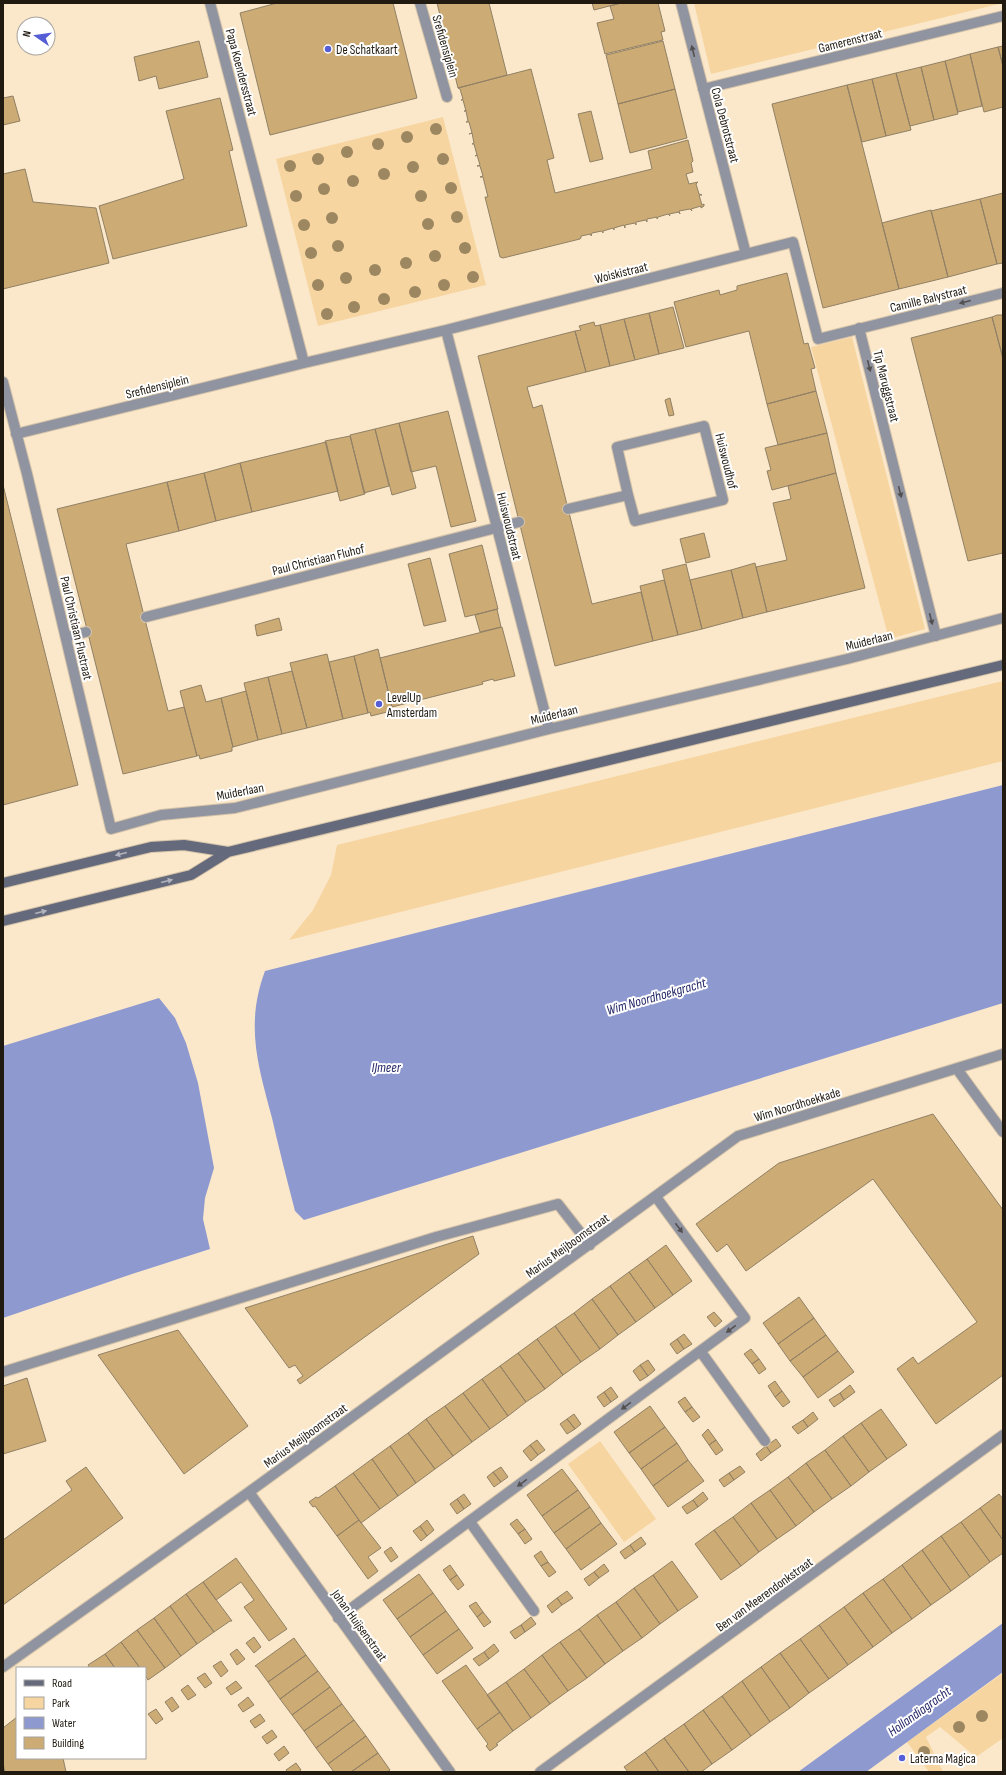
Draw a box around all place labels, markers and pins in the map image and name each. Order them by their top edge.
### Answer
place label: De Schatkaart [336,42,398,58]
marker: De Schatkaart [323,44,333,54]
place label: LevelUp Amsterdam [386,690,437,721]
marker: LevelUp Amsterdam [374,699,384,709]
place label: Laterna Magica [910,1751,976,1767]
marker: Laterna Magica [897,1753,907,1763]

